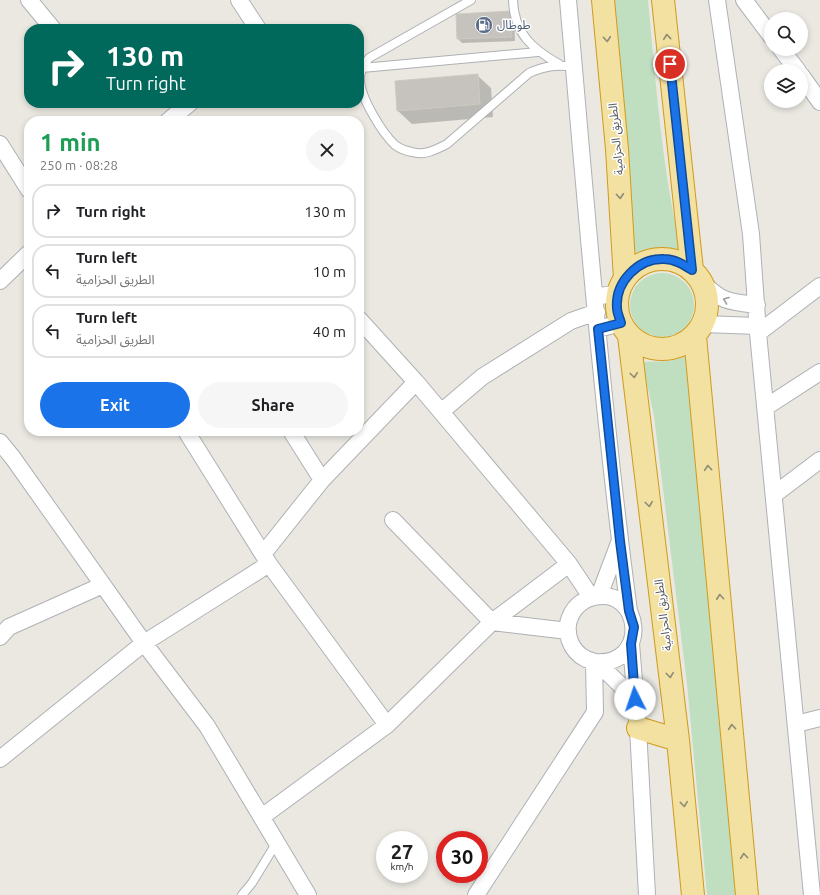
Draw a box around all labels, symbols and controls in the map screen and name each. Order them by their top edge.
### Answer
map controls [764,12,808,108]
button: search [764,12,808,56]
fuel station icon: طوطال [474,15,494,35]
place label: طوطال [497,18,531,32]
one-way arrow [663,34,672,40]
one-way arrow [602,36,611,42]
icon: right [40,40,92,92]
text: 130 m [106,40,184,71]
pin [653,47,687,81]
icon: arrive [659,53,681,75]
button: layers [764,64,808,108]
text: Turn right [106,73,186,93]
street label: الطريق الحزامية [606,102,627,176]
text: 1 min [40,129,101,156]
button: close [306,129,348,171]
text: 250 m · 08:28 [40,158,118,172]
one-way arrow [615,193,624,199]
icon: right [42,200,64,222]
text: Turn right [76,203,146,220]
text: 130 m [304,203,346,220]
text: Turn left [76,249,137,266]
icon: left [42,260,64,282]
text: 10 m [313,263,346,280]
text: الطريق الحزامية [76,272,155,286]
one-way arrow [723,296,730,305]
text: Turn left [76,309,137,326]
icon: left [42,320,64,342]
text: 40 m [313,323,346,340]
text: الطريق الحزامية [76,332,155,346]
one-way arrow [629,372,638,378]
button: Exit [40,382,190,428]
button: Share [198,382,348,428]
one-way arrow [704,465,713,471]
one-way arrow [645,501,654,507]
street label: الطريق الحزامية [652,578,675,652]
one-way arrow [716,594,725,600]
one-way arrow [665,672,674,678]
position arrow [614,678,656,720]
one-way arrow [728,724,737,730]
one-way arrow [679,801,688,807]
speed limit sign: 30 [436,831,488,883]
text: 27 [391,840,413,863]
one-way arrow [739,853,748,859]
text: km/h [390,861,414,872]

